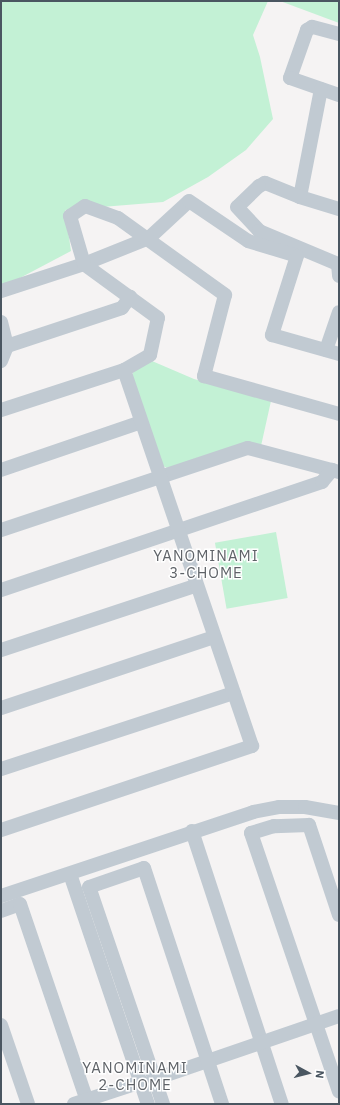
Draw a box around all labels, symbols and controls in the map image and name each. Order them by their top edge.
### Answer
district label: YANOMINAMI 3-CHOME [153,546,259,581]
north arrow [288,1053,328,1093]
district label: YANOMINAMI 2-CHOME [82,1058,188,1093]
text: N [312,1070,327,1079]

